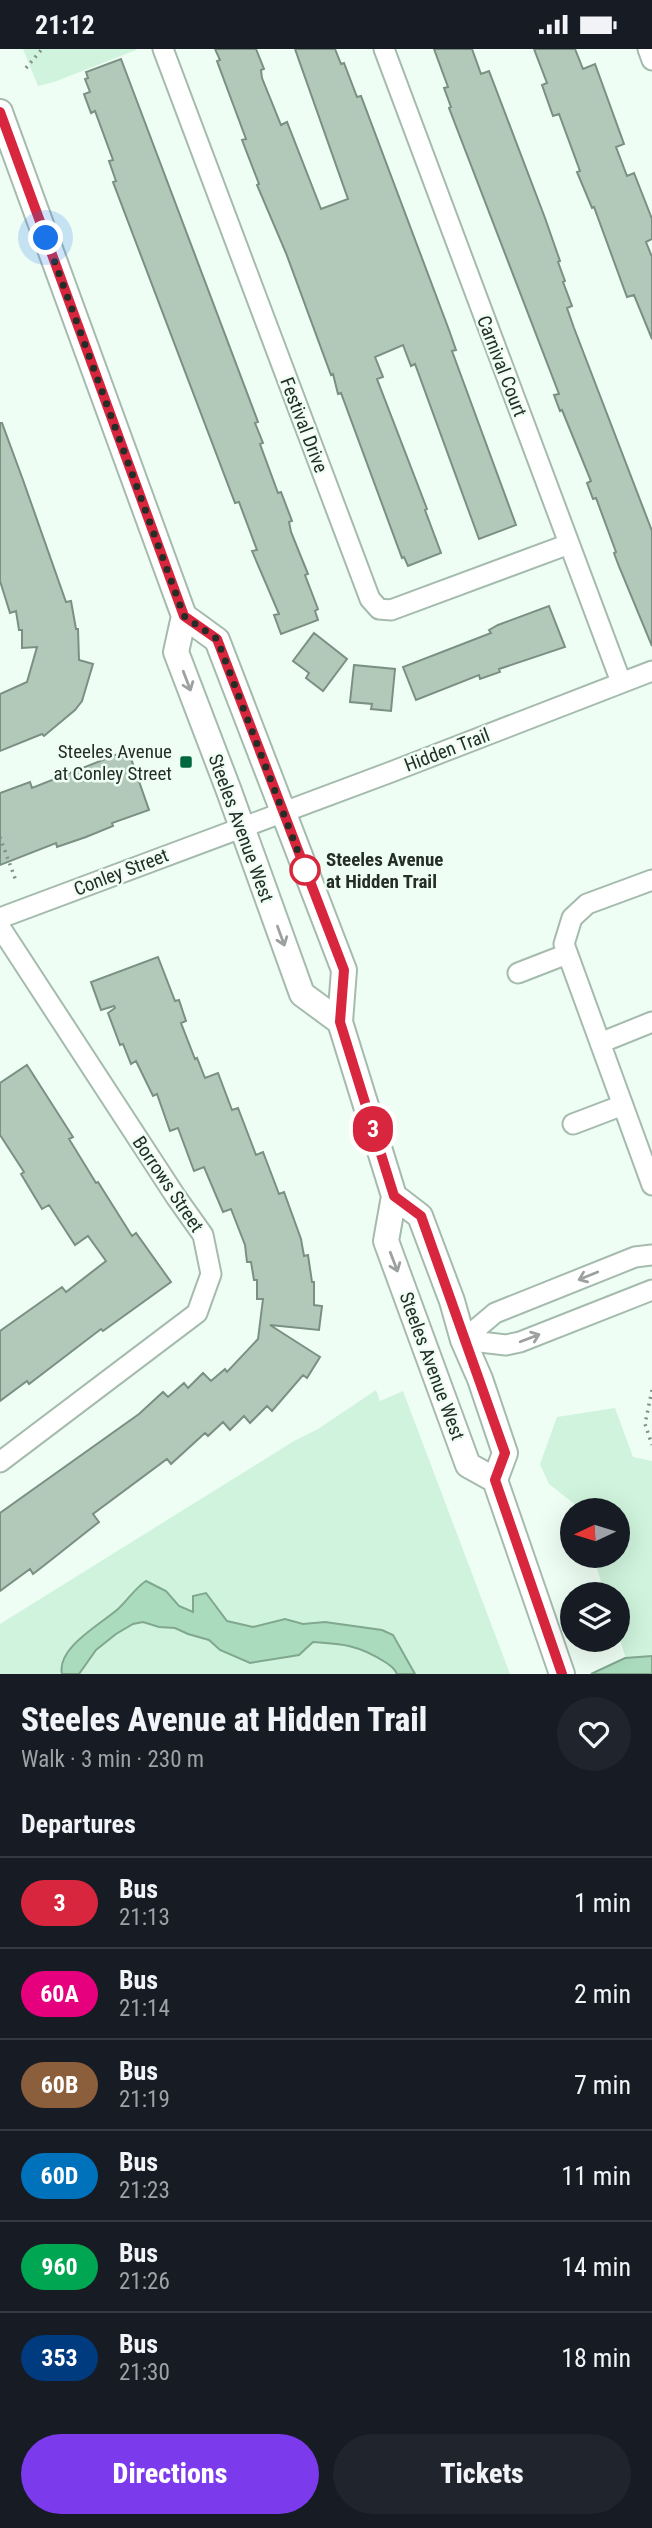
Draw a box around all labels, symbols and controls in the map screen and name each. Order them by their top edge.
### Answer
text: 21:12 [35,10,95,40]
your location [28,220,63,255]
street label: Carnival Court [472,312,532,420]
street label: Festival Drive [275,374,333,476]
one-way arrow [181,670,194,692]
street label: Hidden Trail [401,723,493,777]
place label: Steeles Avenue at Conley Street [53,740,172,785]
street label: Steeles Avenue West [204,751,278,905]
marker: Steeles Avenue at Conley Street [178,754,194,770]
street label: Conley Street [70,843,172,901]
place label: Steeles Avenue at Hidden Trail [326,848,443,893]
marker: Steeles Avenue at Hidden Trail [290,855,320,885]
one-way arrow [276,925,288,947]
line badge: 3 [350,1106,396,1152]
text: 3 [367,1115,379,1143]
street label: Borrows Street [128,1132,208,1236]
one-way arrow [389,1251,401,1273]
one-way arrow [577,1271,599,1284]
street label: Steeles Avenue West [395,1289,469,1443]
one-way arrow [519,1330,540,1343]
north arrow [560,1498,630,1568]
map controls [560,1498,630,1652]
button: layers [560,1582,630,1652]
button: heart [557,1697,631,1771]
text: Steeles Avenue at Hidden Trail [21,1700,427,1739]
text: Walk · 3 min · 230 m [21,1746,204,1773]
text: Departures [21,1809,136,1839]
text: Bus [119,1874,158,1904]
text: 1 min [574,1888,631,1918]
text: 3 [53,1889,66,1917]
text: 21:13 [119,1904,170,1931]
text: Bus [119,1965,158,1995]
text: 2 min [574,1979,631,2009]
text: 60A [40,1980,79,2008]
text: 21:14 [119,1995,170,2022]
text: Bus [119,2056,158,2086]
text: 7 min [574,2070,631,2100]
text: 60B [41,2071,78,2099]
text: 21:19 [119,2086,170,2113]
text: Bus [119,2147,158,2177]
text: 11 min [561,2161,631,2191]
text: 60D [41,2162,78,2190]
text: 21:23 [119,2177,170,2204]
text: Bus [119,2238,158,2268]
text: 14 min [561,2252,631,2282]
text: 960 [41,2253,78,2281]
text: 21:26 [119,2268,170,2295]
text: Bus [119,2329,158,2359]
text: 18 min [561,2343,631,2373]
text: 353 [41,2344,78,2372]
text: 21:30 [119,2359,170,2386]
button: Directions [21,2434,319,2514]
button: Tickets [333,2434,631,2514]

